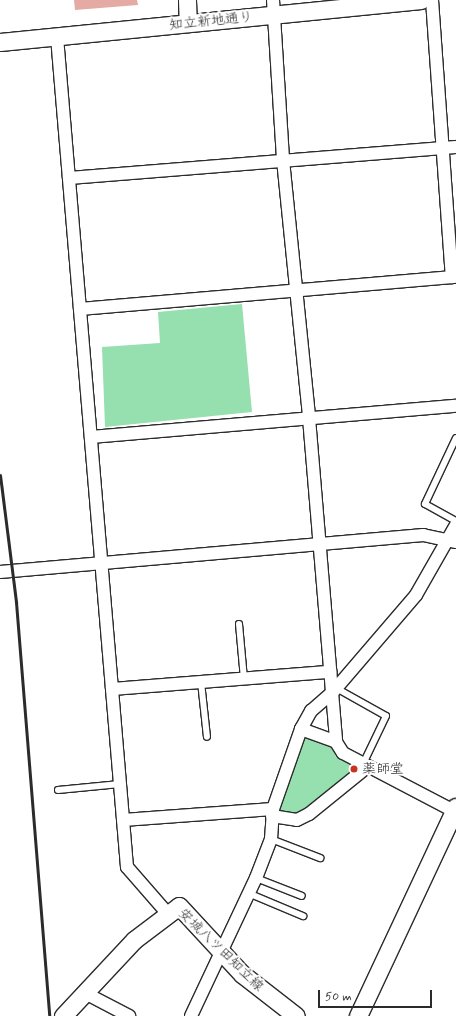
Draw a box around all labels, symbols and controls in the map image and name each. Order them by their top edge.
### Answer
street label: 知立新地通り [168,8,254,34]
place label: 薬師堂 [362,761,404,777]
marker: 薬師堂 [349,764,359,774]
street label: 安城八ツ田知立線 [175,905,267,995]
scale bar [320,982,434,1008]
text: 50 m [325,989,352,1005]

